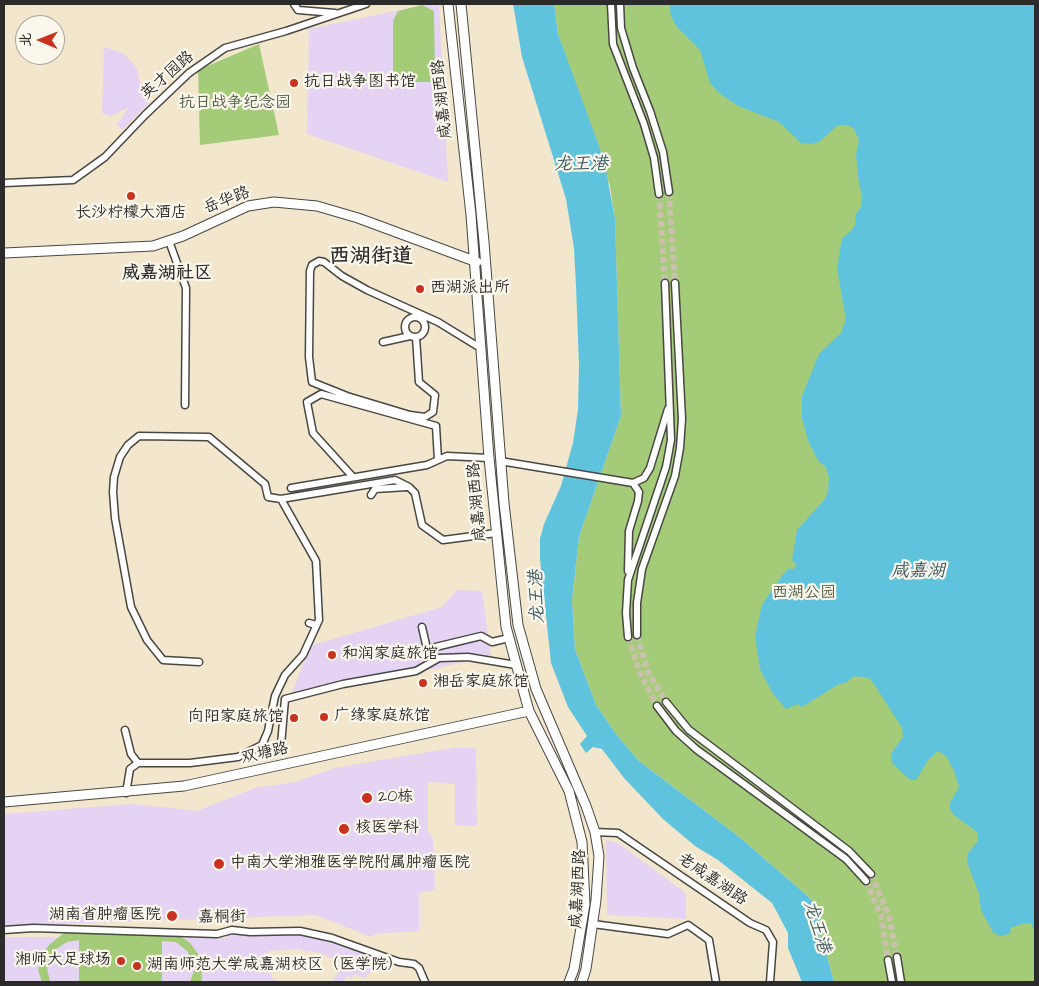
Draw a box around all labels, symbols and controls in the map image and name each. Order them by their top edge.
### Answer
north arrow [15,15,65,65]
text: 北 [16,33,36,47]
street label: 英才园路 [138,48,198,104]
street label: 咸嘉湖西路 [429,58,457,140]
place label: 抗日战争图书馆 [304,73,416,93]
marker: 抗日战争图书馆 [288,77,300,89]
park label: 抗日战争纪念园 [179,94,291,114]
water label: 龙王港 [554,154,608,176]
street label: 岳华路 [201,183,253,219]
marker: 长沙柠檬大酒店 [125,190,137,202]
place label: 长沙柠檬大酒店 [75,204,187,224]
district label: 西湖街道 [329,245,413,271]
district label: 威嘉湖社区 [122,263,212,285]
place label: 西湖派出所 [430,279,510,299]
marker: 西湖派出所 [414,283,426,295]
street label: 咸嘉湖西路 [465,461,491,543]
water label: 咸嘉湖 [891,561,945,583]
water label: 龙王港 [526,570,550,624]
park label: 西湖公园 [772,584,836,604]
place label: 和润家庭旅馆 [342,645,438,665]
marker: 和润家庭旅馆 [326,649,338,661]
place label: 湘岳家庭旅馆 [433,673,529,693]
marker: 湘岳家庭旅馆 [417,677,429,689]
place label: 广缘家庭旅馆 [334,707,430,727]
place label: 向阳家庭旅馆 [188,708,284,728]
marker: 广缘家庭旅馆 [318,711,330,723]
marker: 向阳家庭旅馆 [288,712,300,724]
street label: 双塘路 [239,739,291,769]
place label: 20栋 [378,788,413,808]
marker: 20栋 [360,791,374,805]
place label: 核医学科 [355,819,419,839]
marker: 核医学科 [337,822,351,836]
street label: 咸嘉湖西路 [567,849,591,929]
street label: 老咸嘉湖路 [673,850,751,910]
place label: 中南大学湘雅医学院附属肿瘤医院 [230,854,470,874]
marker: 中南大学湘雅医学院附属肿瘤医院 [212,857,226,871]
water label: 龙王港 [798,898,834,956]
place label: 湖南省肿瘤医院 [49,906,161,926]
street label: 嘉桐街 [198,908,246,928]
marker: 湖南省肿瘤医院 [165,909,179,923]
place label: 湘师大足球场 [15,951,111,971]
marker: 湘师大足球场 [115,955,127,967]
place label: 湖南师范大学咸嘉湖校区（医学院） [147,956,403,976]
marker: 湖南师范大学咸嘉湖校区（医学院） [131,960,143,972]

